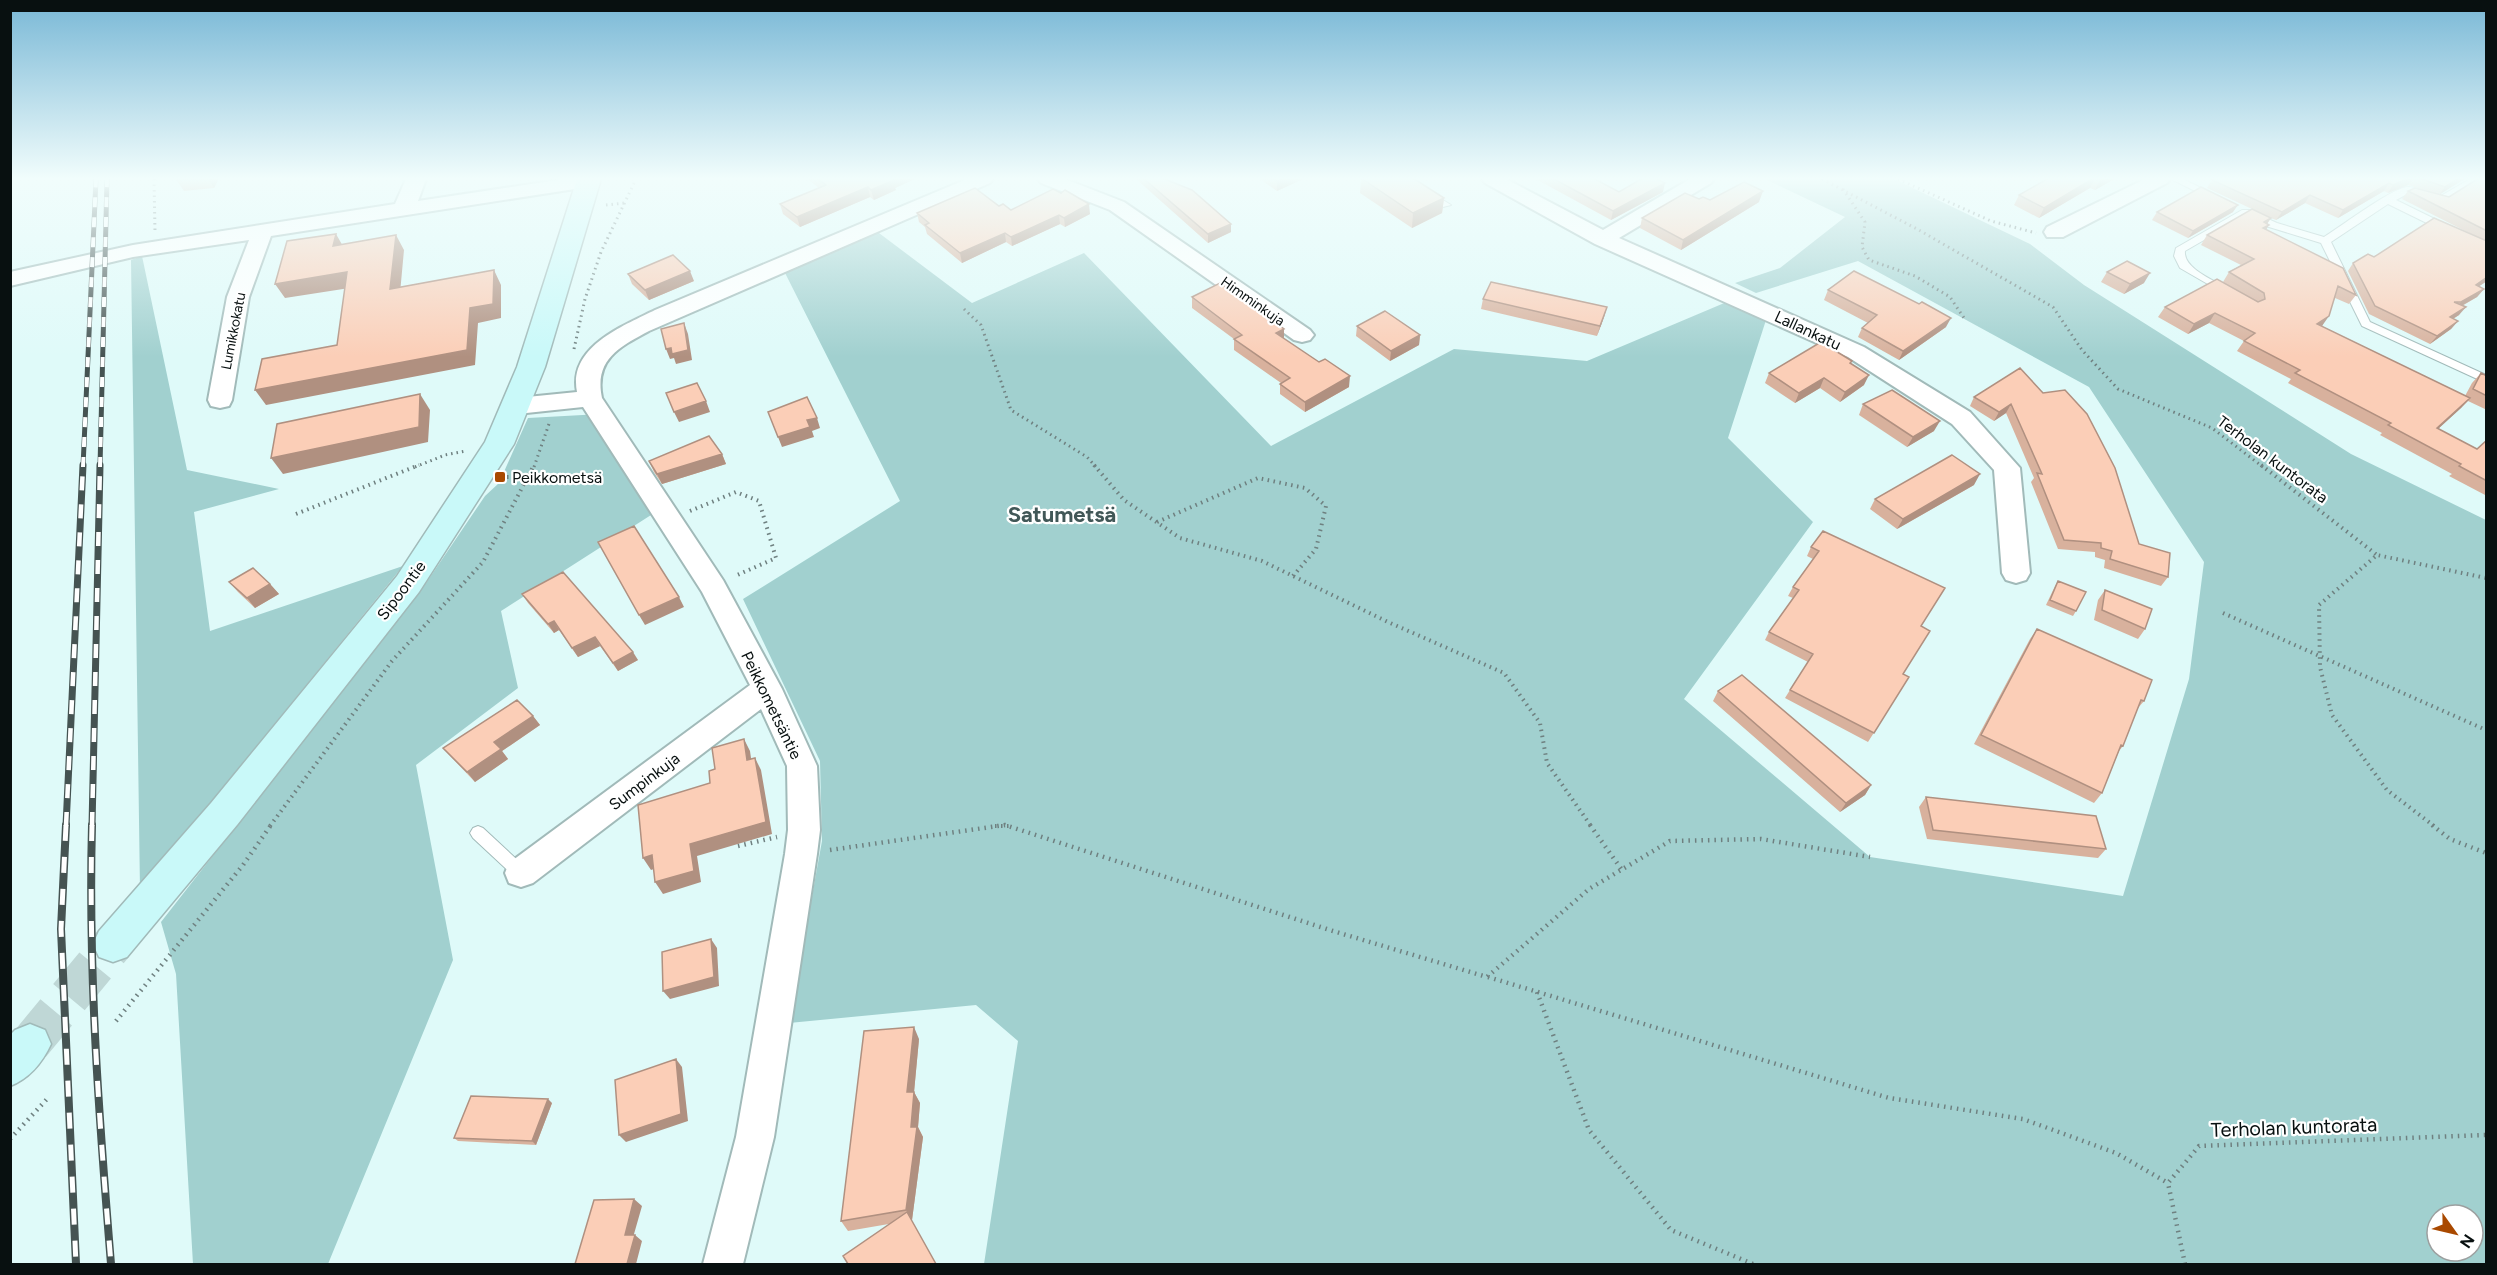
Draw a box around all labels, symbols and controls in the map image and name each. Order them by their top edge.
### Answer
street label: Himminkuja [1217,273,1288,330]
street label: Lumikkokatu [218,291,249,371]
street label: Lallankatu [1771,307,1844,354]
street label: Terholan kuntorata [2214,412,2332,507]
place label: Peikkometsä [512,468,602,487]
marker: Peikkometsä [493,470,507,484]
district label: Satumetsä [1008,501,1116,528]
street label: Sipoontie [373,557,430,624]
street label: Peikkometsäntie [737,648,806,762]
street label: Sumpinkuja [605,749,683,814]
street label: Terholan kuntorata [2210,1112,2378,1142]
north arrow [2425,1203,2485,1263]
text: N [2456,1231,2478,1252]

